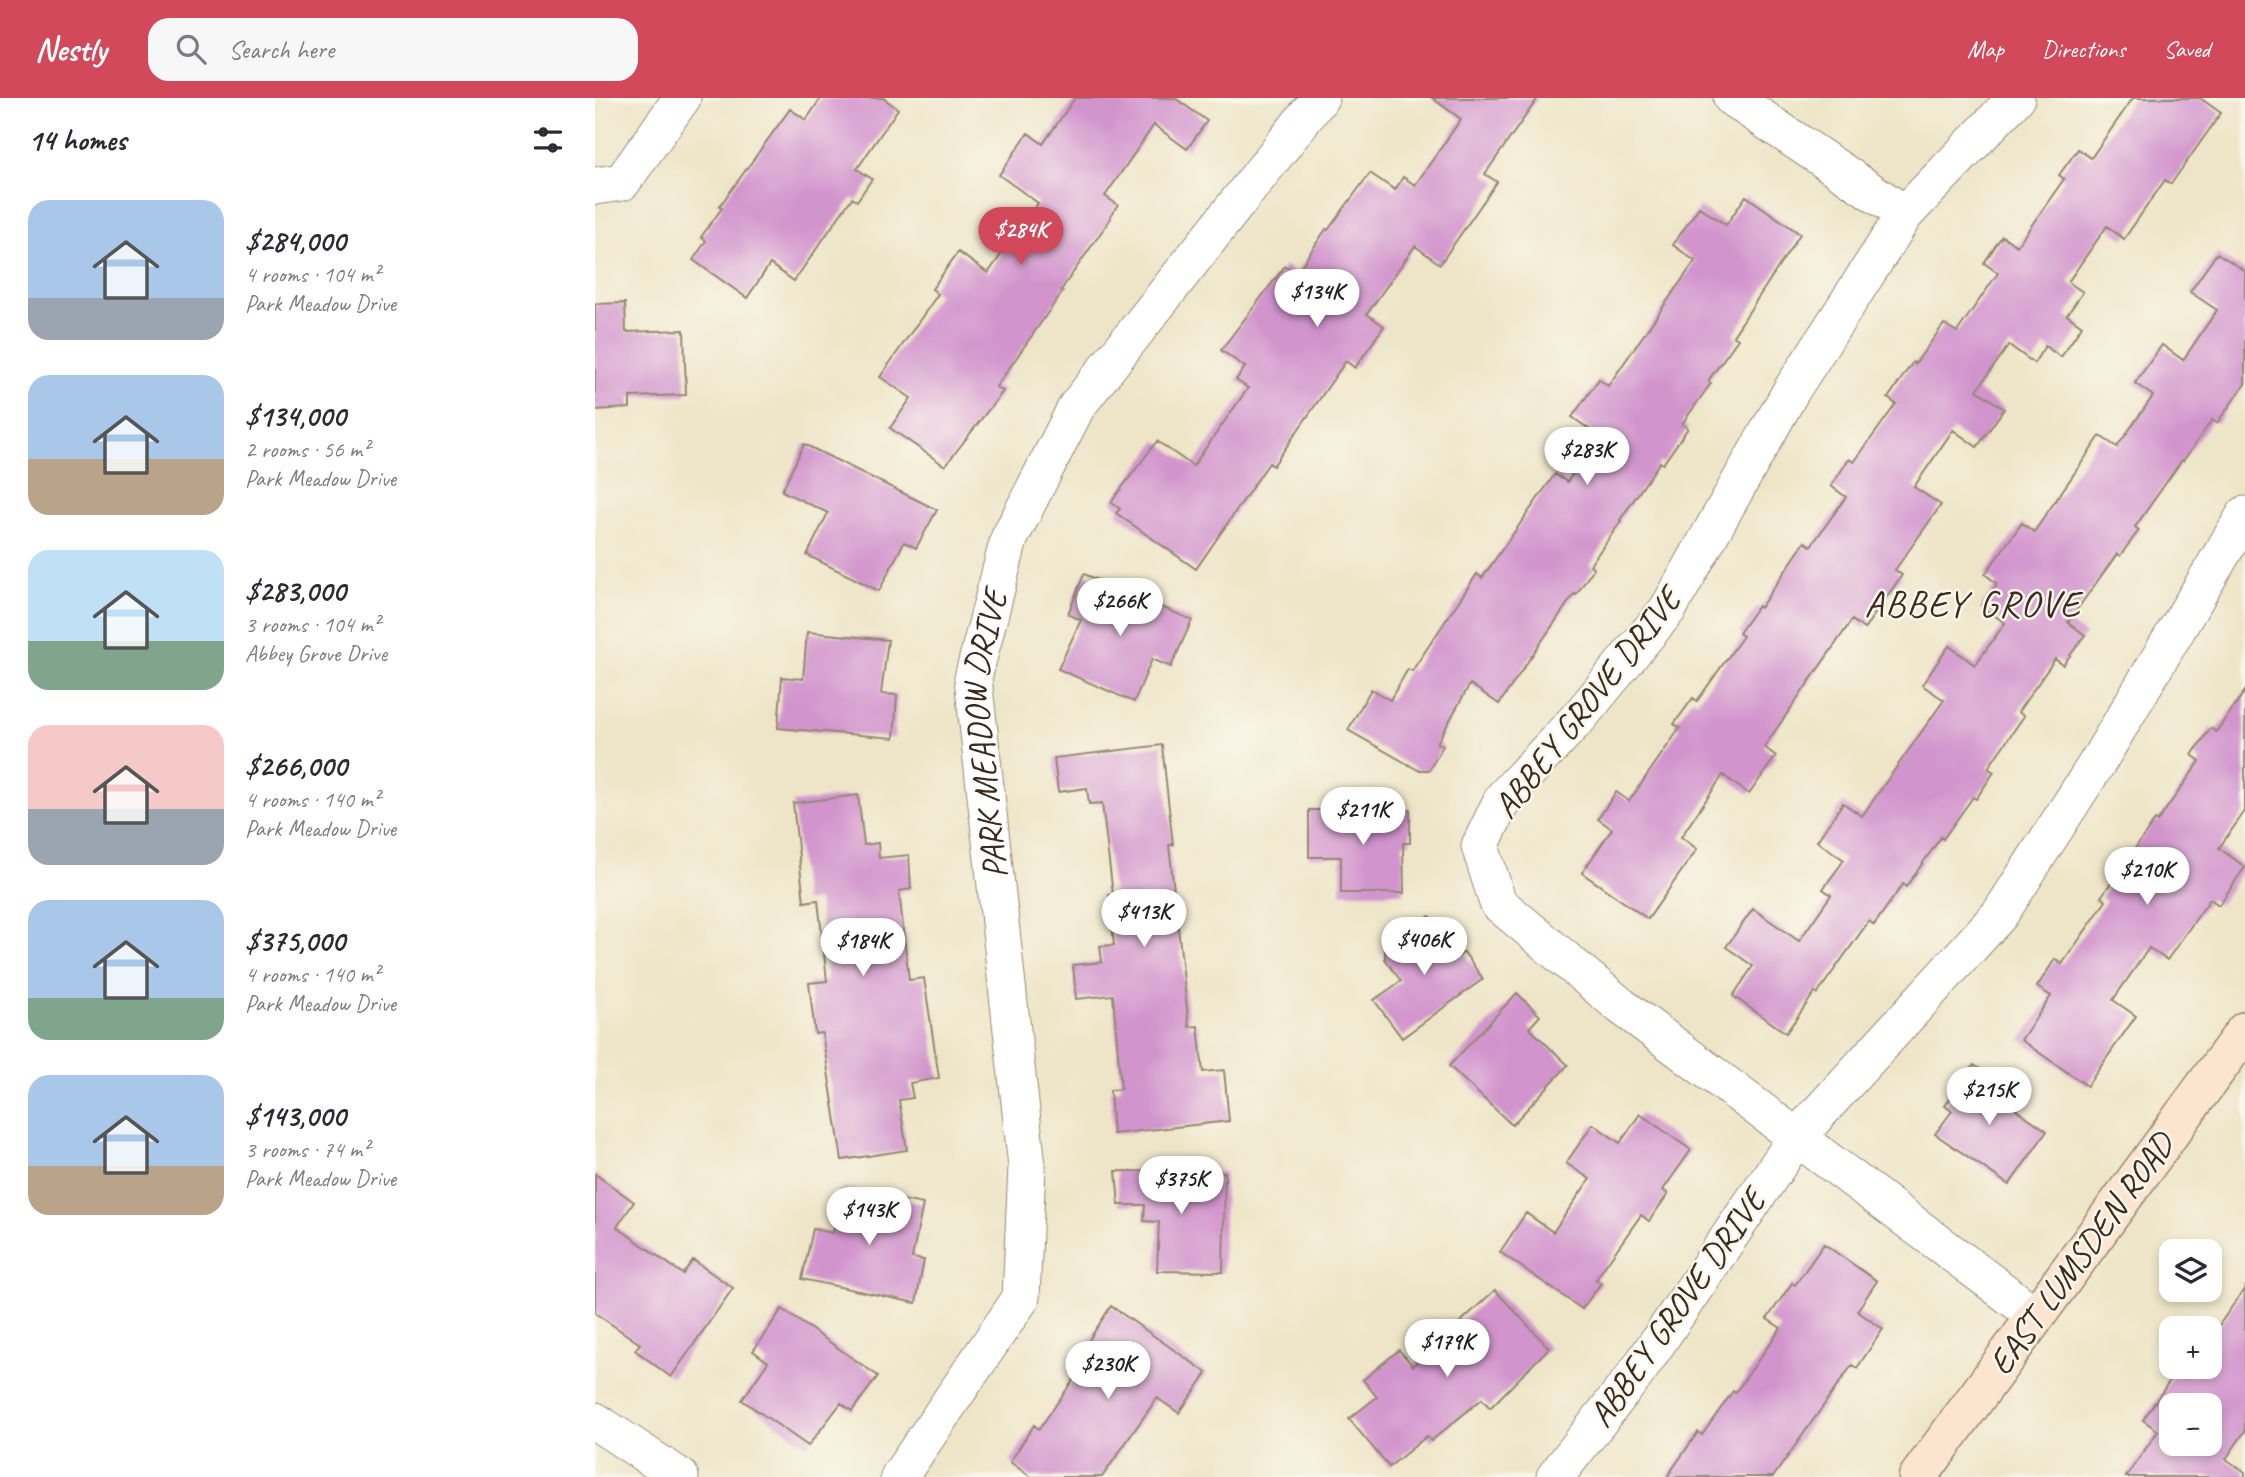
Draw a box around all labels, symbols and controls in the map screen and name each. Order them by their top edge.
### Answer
search box [148,18,638,81]
text: Nestly [35,28,106,70]
icon: search [172,30,210,68]
text: Search here [228,33,334,66]
text: Map [1967,34,2004,64]
text: Directions [2042,34,2125,64]
text: Saved [2163,34,2210,64]
text: 14 homes [28,121,126,159]
icon: filters [529,121,567,159]
pin: $284K [972,208,1070,267]
text: $284K [994,215,1048,244]
text: $284,000 [245,222,345,260]
icon: home [84,228,168,312]
text: 4 rooms · 104 m² [245,260,380,289]
pin: $134K [1268,270,1366,329]
text: $134K [1290,277,1344,306]
text: Park Meadow Drive [245,289,396,318]
text: $134,000 [245,397,345,435]
icon: home [84,403,168,487]
pin: $283K [1538,428,1636,487]
text: 2 rooms · 56 m² [245,435,369,464]
text: $283K [1560,435,1614,464]
text: Park Meadow Drive [245,464,396,493]
text: $283,000 [245,572,345,610]
street label: ABBEY GROVE DRIVE [1483,575,1694,827]
icon: home [84,578,168,662]
pin: $266K [1071,578,1169,638]
street label: PARK MEADOW DRIVE [950,580,1019,881]
district label: ABBEY GROVE [1865,580,2084,627]
text: $266K [1093,586,1147,615]
text: 3 rooms · 104 m² [245,610,380,639]
text: Abbey Grove Drive [245,639,387,668]
text: $266,000 [245,747,347,785]
icon: home [84,753,168,837]
text: 4 rooms · 140 m² [245,785,380,814]
pin: $211K [1314,788,1412,847]
text: $211K [1336,795,1390,824]
text: Park Meadow Drive [245,814,396,843]
pin: $210K [2098,848,2196,907]
text: $210K [2120,855,2174,884]
pin: $413K [1095,890,1193,949]
text: $413K [1117,897,1171,926]
pin: $184K [814,918,912,978]
pin: $406K [1375,918,1473,977]
text: $375,000 [245,922,345,960]
text: $406K [1397,925,1451,954]
text: $184K [836,926,890,955]
icon: home [84,928,168,1012]
text: 4 rooms · 140 m² [245,960,380,989]
text: Park Meadow Drive [245,989,396,1018]
pin: $215K [1940,1068,2038,1127]
text: $215K [1963,1075,2015,1104]
text: $143,000 [245,1097,345,1135]
icon: home [84,1103,168,1187]
street label: EAST LUMSDEN ROAD [1978,1122,2186,1384]
text: 3 rooms · 74 m² [245,1135,369,1164]
pin: $375K [1132,1156,1230,1216]
text: Park Meadow Drive [245,1164,396,1193]
text: $375K [1155,1164,1207,1193]
street label: ABBEY GROVE DRIVE [1578,1176,1779,1436]
pin: $143K [820,1188,918,1247]
text: $143K [842,1195,896,1224]
map controls [2159,1239,2222,1456]
button: layers [2159,1239,2222,1302]
button: + [2159,1316,2222,1379]
pin: $179K [1398,1320,1496,1379]
text: $179K [1421,1327,1473,1356]
pin: $230K [1059,1342,1157,1401]
text: $230K [1081,1349,1135,1378]
button: − [2159,1393,2222,1456]

